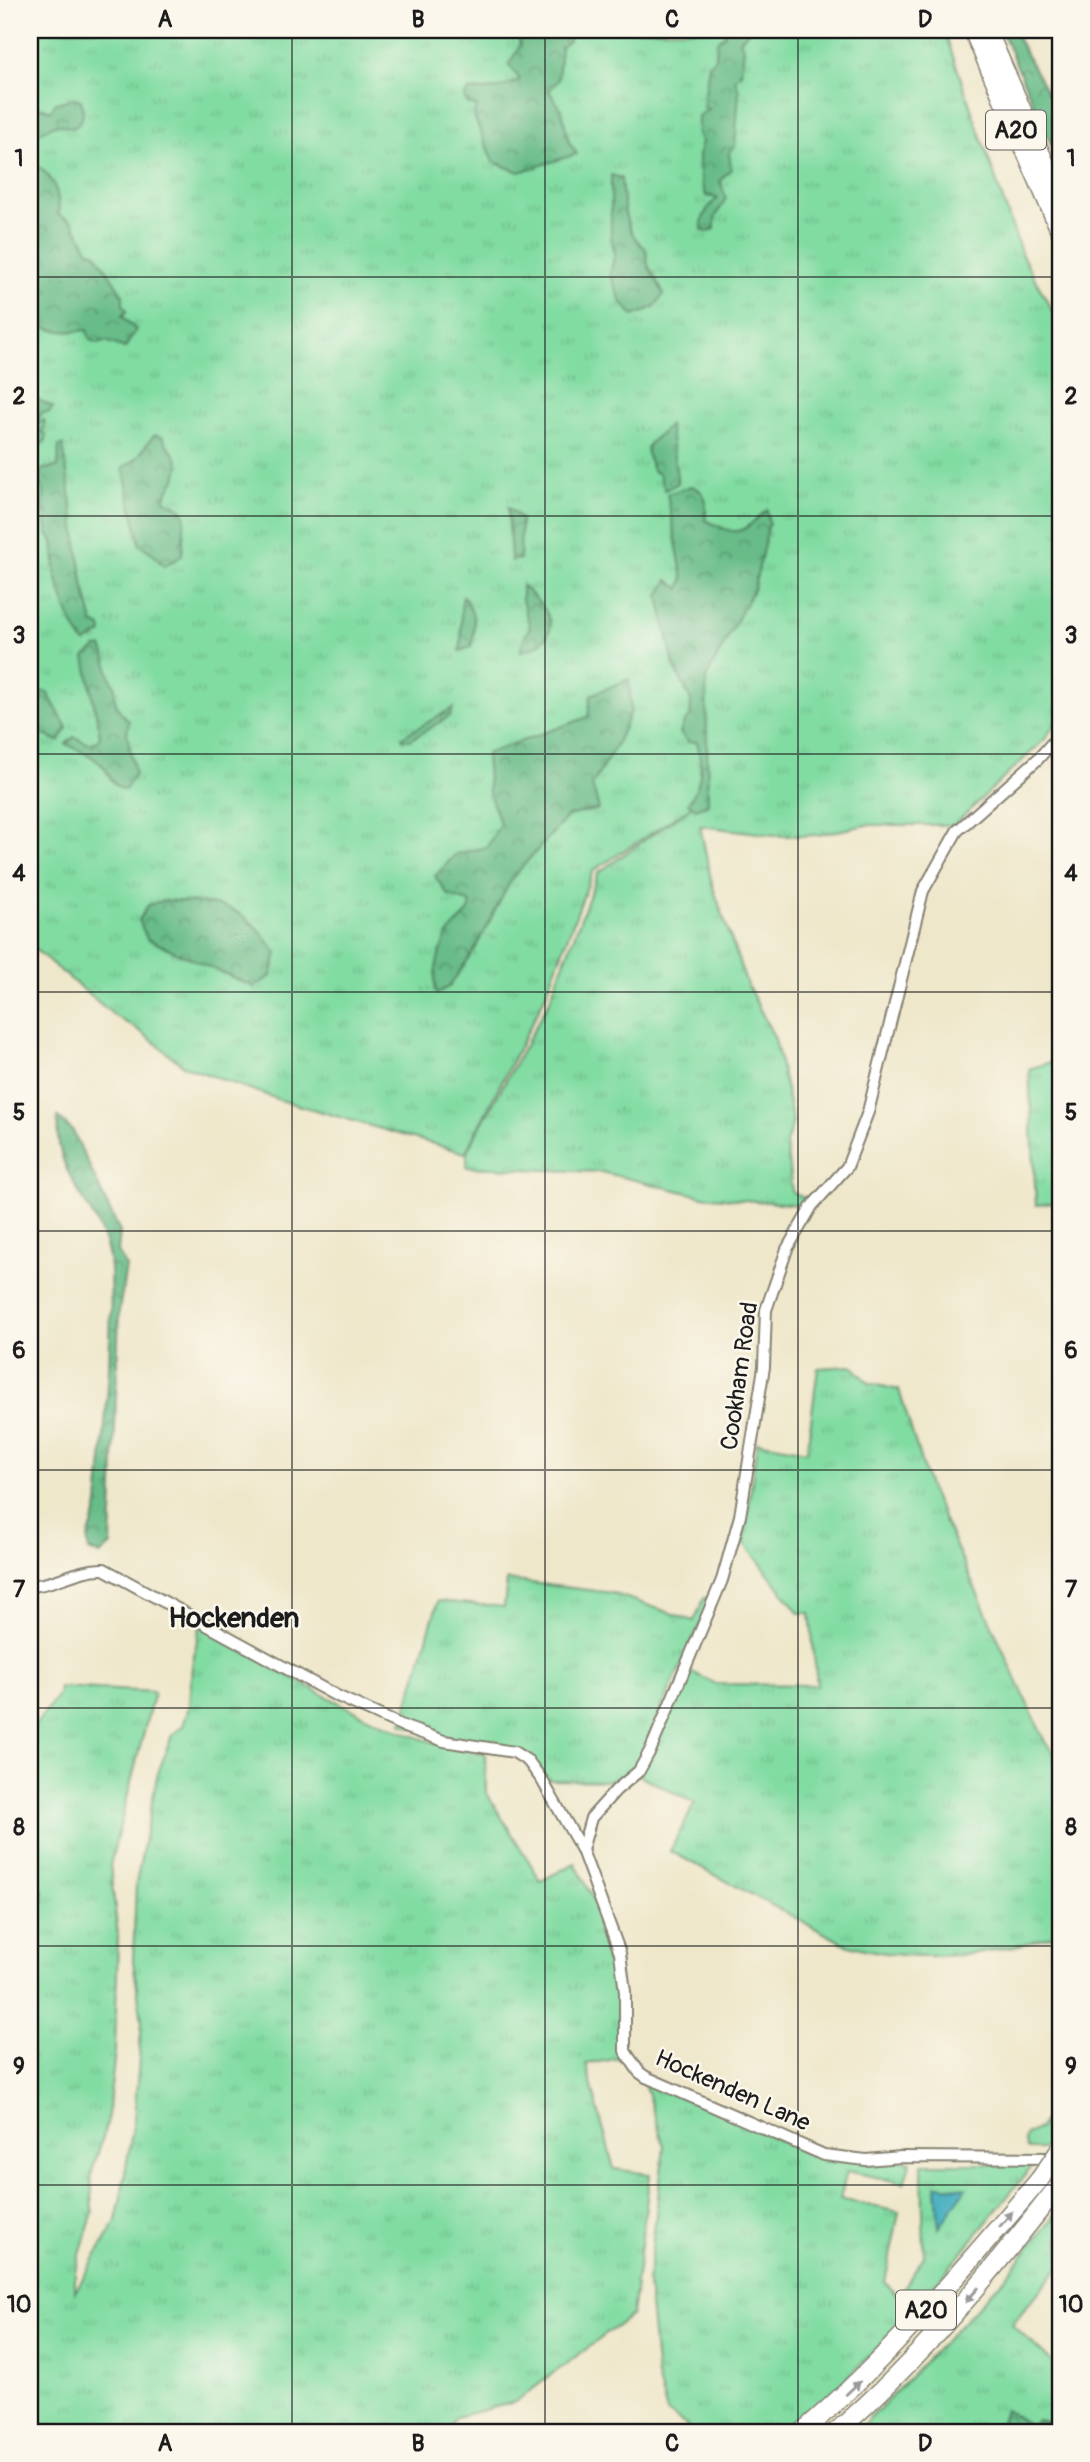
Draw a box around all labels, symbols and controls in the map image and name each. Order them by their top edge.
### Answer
text: A [158,5,173,34]
text: B [411,5,425,34]
text: C [665,5,679,34]
text: D [918,5,932,34]
road number: A20 [986,111,1046,150]
text: 1 [15,144,24,173]
text: 1 [1067,144,1076,173]
text: 2 [13,382,26,411]
text: 2 [1065,382,1078,411]
text: 3 [13,621,25,650]
text: 3 [1065,621,1077,650]
text: 4 [12,859,26,888]
text: 4 [1064,859,1078,888]
text: 5 [13,1098,25,1127]
text: 5 [1065,1098,1077,1127]
street label: Cookham Road [715,1300,764,1452]
text: 6 [12,1336,26,1365]
text: 6 [1064,1336,1078,1365]
text: 7 [13,1575,26,1604]
text: 7 [1065,1575,1078,1604]
district label: Hockenden [169,1601,300,1636]
text: 8 [13,1813,25,1842]
text: 8 [1065,1813,1077,1842]
street label: Hockenden Lane [651,2043,815,2138]
text: 9 [13,2052,25,2081]
text: 9 [1065,2052,1077,2081]
one-way arrow [998,2210,1014,2228]
one-way arrow [964,2286,980,2304]
text: 10 [7,2290,31,2319]
road number: A20 [896,2290,956,2330]
text: 10 [1059,2290,1083,2319]
one-way arrow [844,2380,861,2396]
text: A [158,2429,173,2458]
text: B [411,2429,425,2458]
text: C [665,2429,679,2458]
text: D [918,2429,932,2458]

